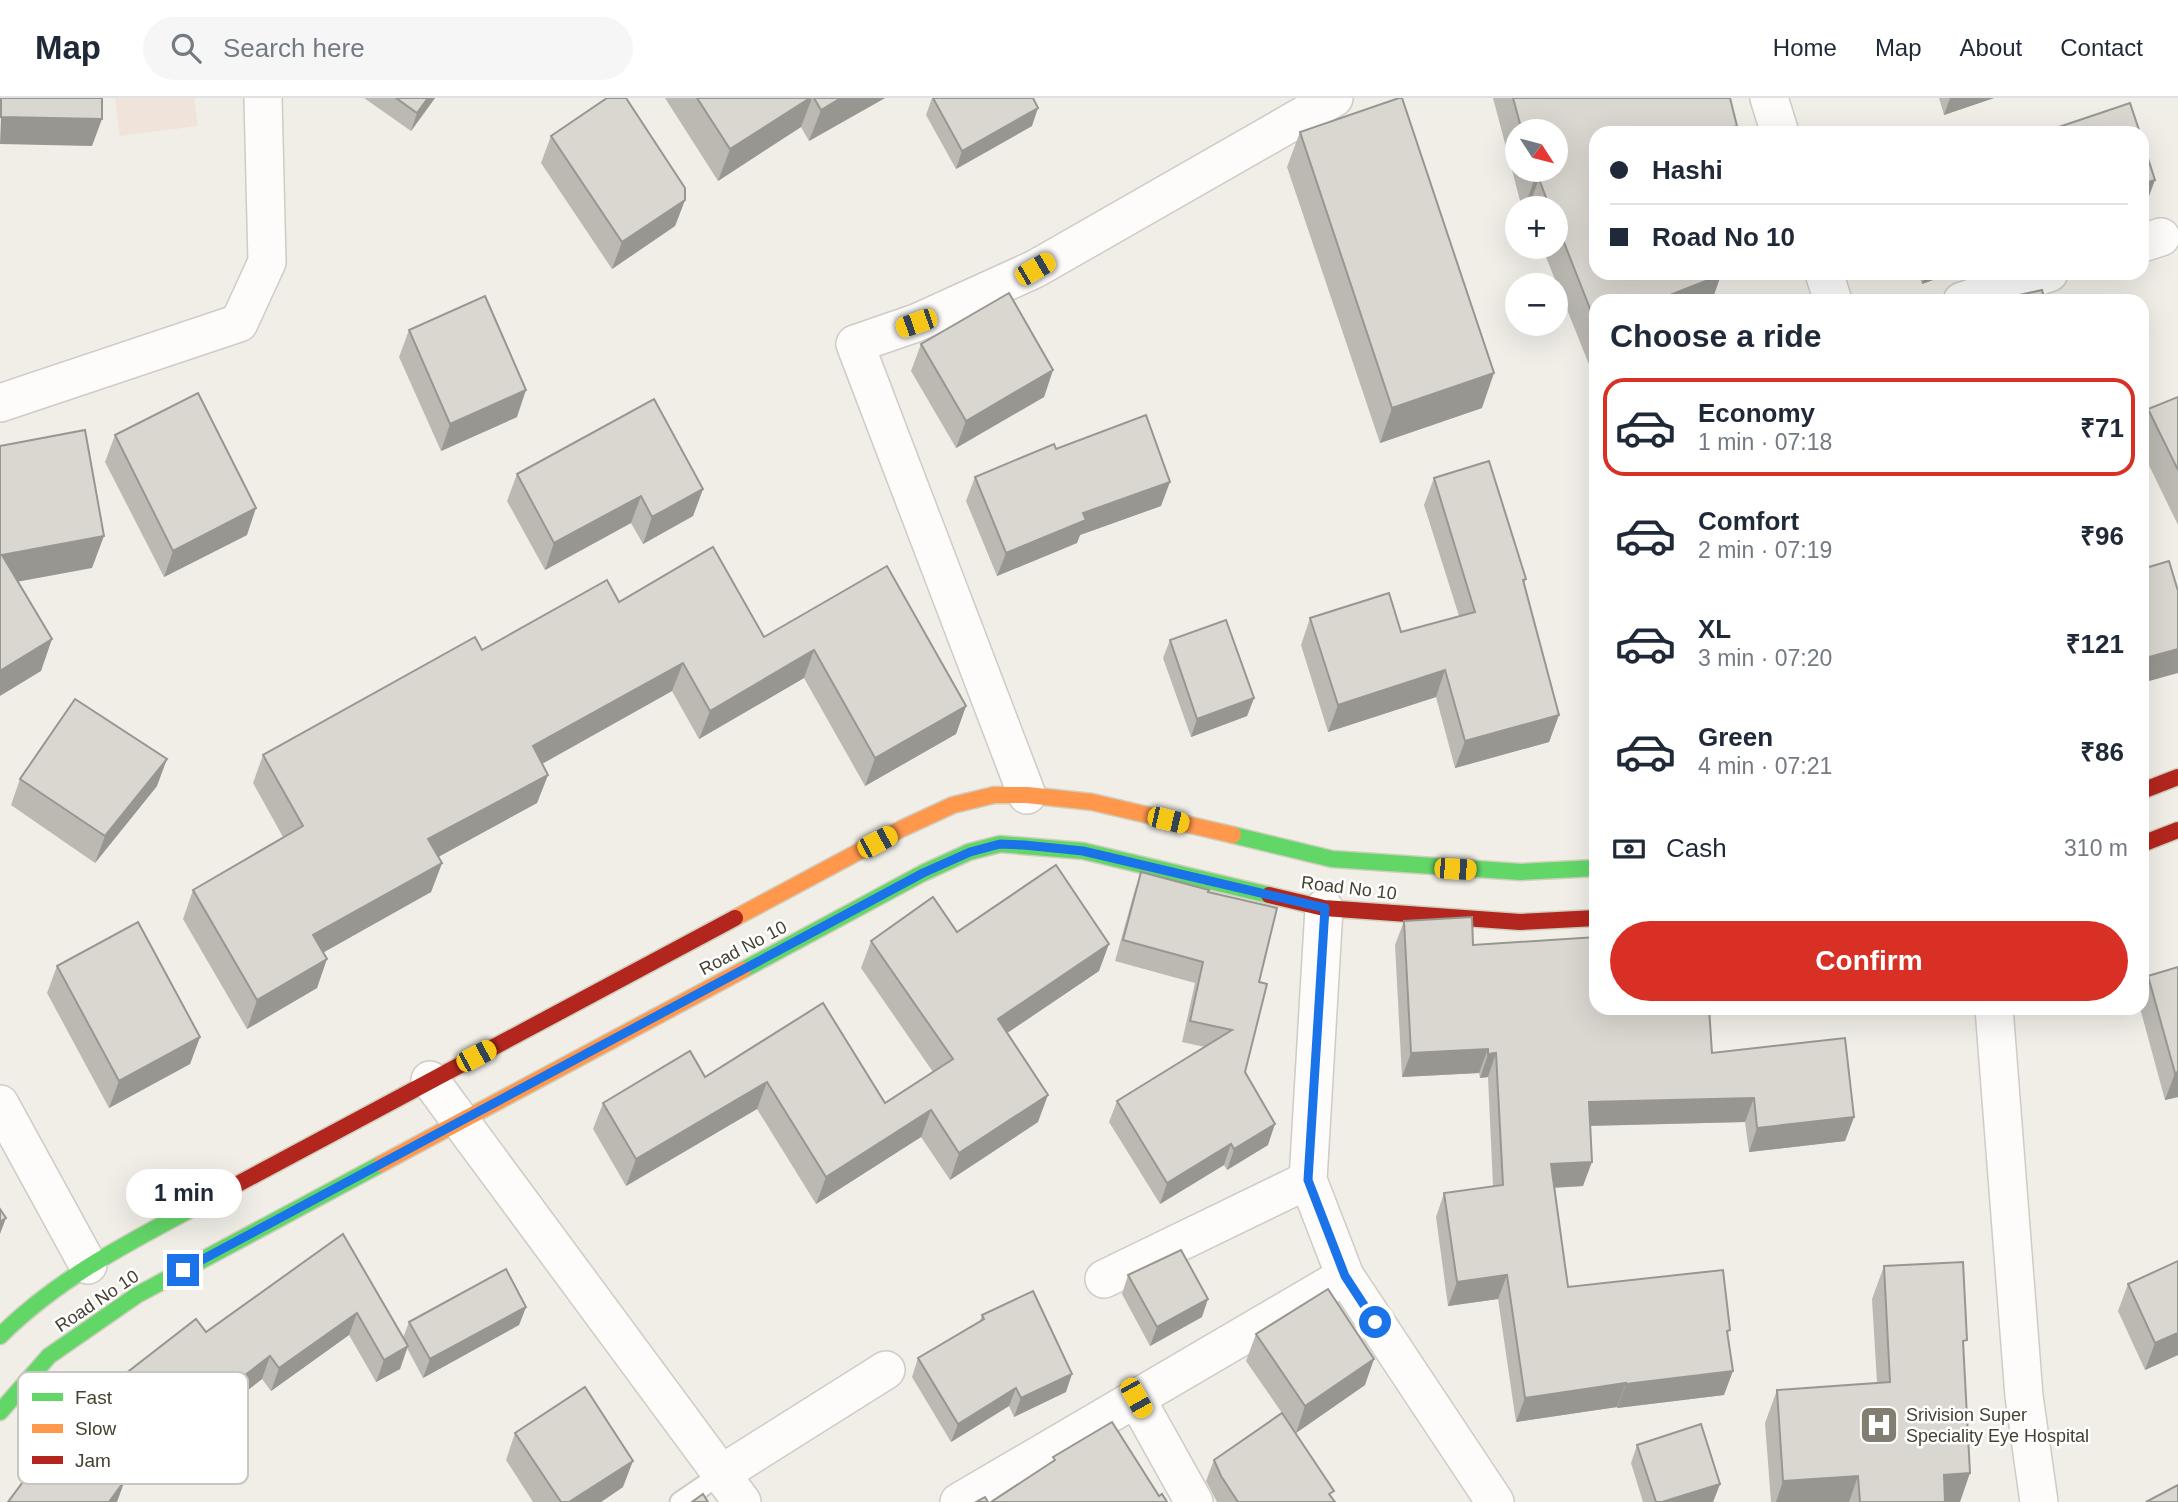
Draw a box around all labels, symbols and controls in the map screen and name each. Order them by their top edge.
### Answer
search box [143,17,633,80]
text: Map [35,29,101,66]
icon: search [167,29,205,67]
text: Search here [223,33,365,63]
text: Home [1773,34,1837,61]
text: Map [1875,34,1922,61]
text: About [1960,34,2022,61]
text: Contact [2060,34,2143,61]
north arrow [1505,119,1568,182]
map controls [1505,119,1568,336]
text: Hashi [1652,155,1723,185]
button: + [1505,196,1568,259]
text: Road No 10 [1652,222,1795,252]
car [1012,249,1059,289]
button: − [1505,273,1568,336]
car [893,306,940,340]
text: Choose a ride [1610,318,1822,354]
icon: car [1614,396,1677,459]
text: Economy [1698,398,1815,428]
text: ₹71 [2080,413,2124,443]
text: 1 min · 07:18 [1698,429,1832,455]
icon: car [1614,504,1677,567]
text: Comfort [1698,506,1799,536]
text: ₹96 [2080,521,2124,551]
text: 2 min · 07:19 [1698,537,1832,563]
icon: car [1614,612,1677,675]
text: XL [1698,614,1731,644]
text: ₹121 [2066,629,2124,659]
text: 3 min · 07:20 [1698,645,1832,671]
icon: car [1614,720,1677,783]
text: Green [1698,722,1773,752]
text: ₹86 [2080,737,2124,767]
text: 4 min · 07:21 [1698,753,1832,779]
car [1146,805,1191,835]
car [854,823,901,861]
icon: cash [1610,830,1648,868]
text: Cash [1666,833,1727,863]
text: 310 m [2064,835,2128,861]
car [1434,857,1477,881]
street label: Road No 10 [1300,872,1398,904]
street label: Road No 10 [696,917,790,979]
button: Confirm [1610,921,2128,1001]
car [453,1037,500,1075]
callout: 1 min [125,1168,241,1218]
text: 1 min [154,1180,214,1206]
route end [167,1254,199,1286]
street label: Road No 10 [52,1266,142,1336]
route start [1359,1306,1391,1338]
legend [18,1372,248,1484]
car [1117,1375,1156,1421]
text: Fast [75,1387,113,1408]
hospital icon: Srivision Super Speciality Eye Hospital [1858,1404,1900,1446]
place label: Srivision Super Speciality Eye Hospital [1906,1405,2089,1446]
text: Slow [75,1418,116,1439]
text: Jam [75,1450,111,1471]

